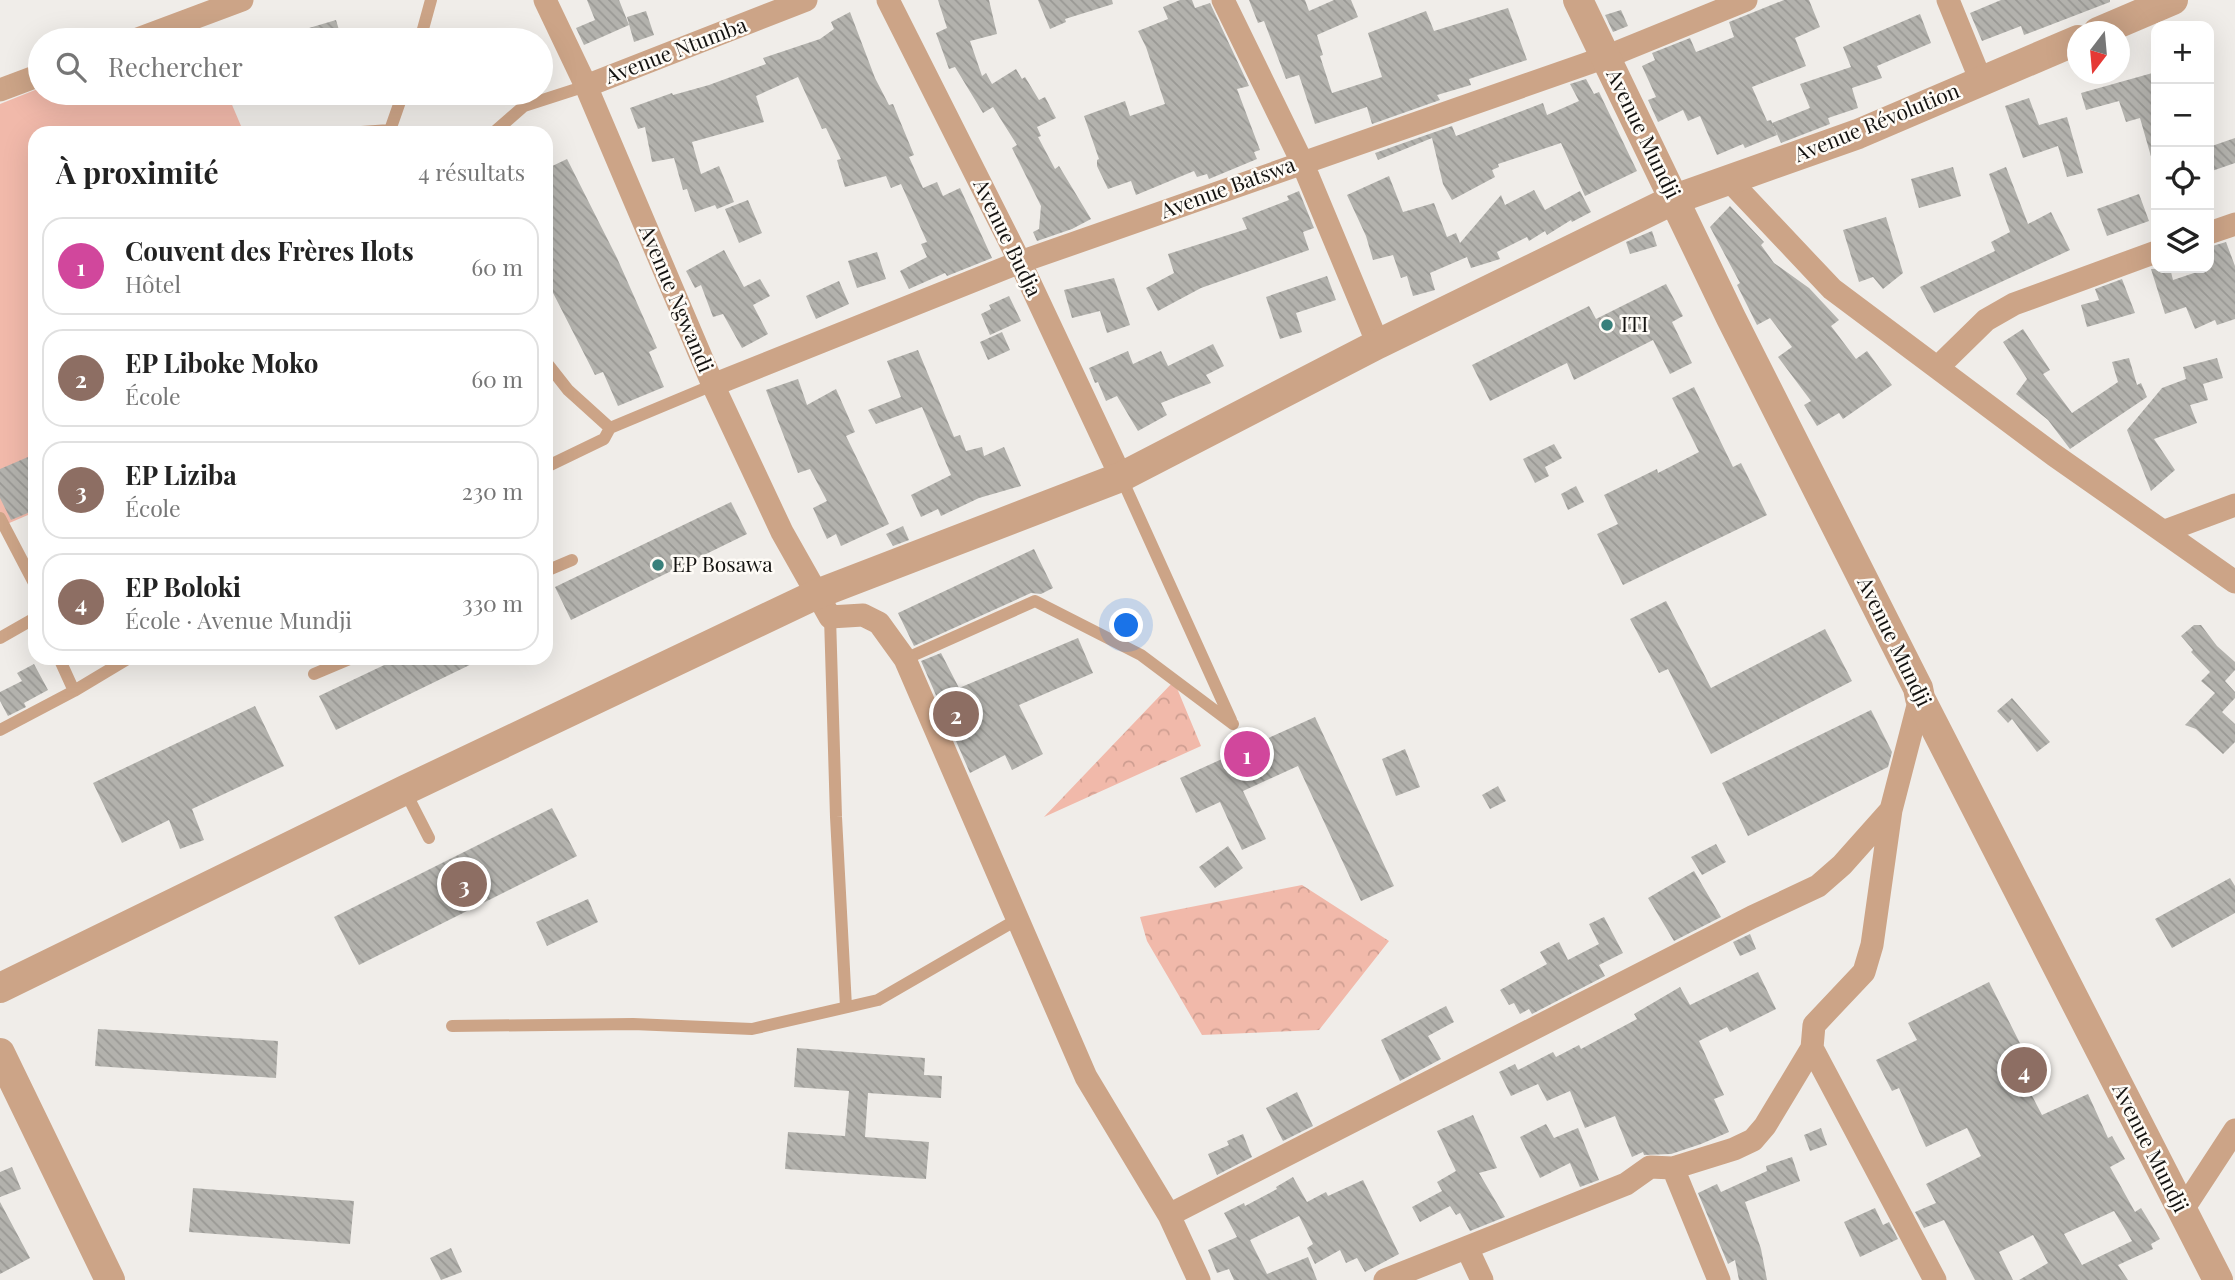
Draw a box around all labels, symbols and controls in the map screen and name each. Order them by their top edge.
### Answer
street label: Avenue Ntumba [599,9,751,89]
north arrow [2067,21,2130,84]
map controls [2151,21,2214,273]
button: + [2151,21,2214,84]
search box [28,28,553,105]
icon: search [52,48,90,86]
text: Rechercher [108,49,243,84]
street label: Avenue Mundji [1601,63,1688,203]
street label: Avenue Révolution [1789,75,1963,167]
button: − [2151,84,2214,147]
button: locate [2151,147,2214,210]
street label: Avenue Batswa [1155,149,1299,224]
text: À proximité [56,152,219,192]
text: 4 résultats [418,156,525,187]
street label: Avenue Budja [968,173,1050,301]
button: layers [2151,210,2214,273]
street label: Avenue Ngwandi [634,219,721,376]
text: Couvent des Frères Ilots [125,233,414,268]
text: 1 [77,251,85,282]
text: 60 m [471,251,523,282]
text: Hôtel [125,268,181,299]
place label: ITI [1621,309,1648,337]
marker: ITI [1599,317,1615,333]
text: EP Liboke Moko [125,345,318,380]
text: 2 [75,363,87,394]
text: 60 m [471,363,523,394]
text: École [125,380,181,411]
text: EP Liziba [125,457,237,492]
text: 3 [75,475,87,506]
text: 230 m [462,475,523,506]
text: École [125,492,181,523]
place label: EP Bosawa [672,549,773,577]
marker: EP Bosawa [650,557,666,573]
text: EP Boloki [125,569,241,604]
street label: Avenue Mundji [1852,571,1939,711]
text: 4 [75,587,87,618]
text: 330 m [462,587,523,618]
text: École · Avenue Mundji [125,604,352,635]
your location [1109,608,1143,642]
pin: 2 [933,688,979,740]
pin: 1 [1224,728,1270,780]
pin: 3 [441,858,487,910]
pin: 4 [2001,1044,2047,1096]
street label: Avenue Mundji [2107,1077,2196,1216]

